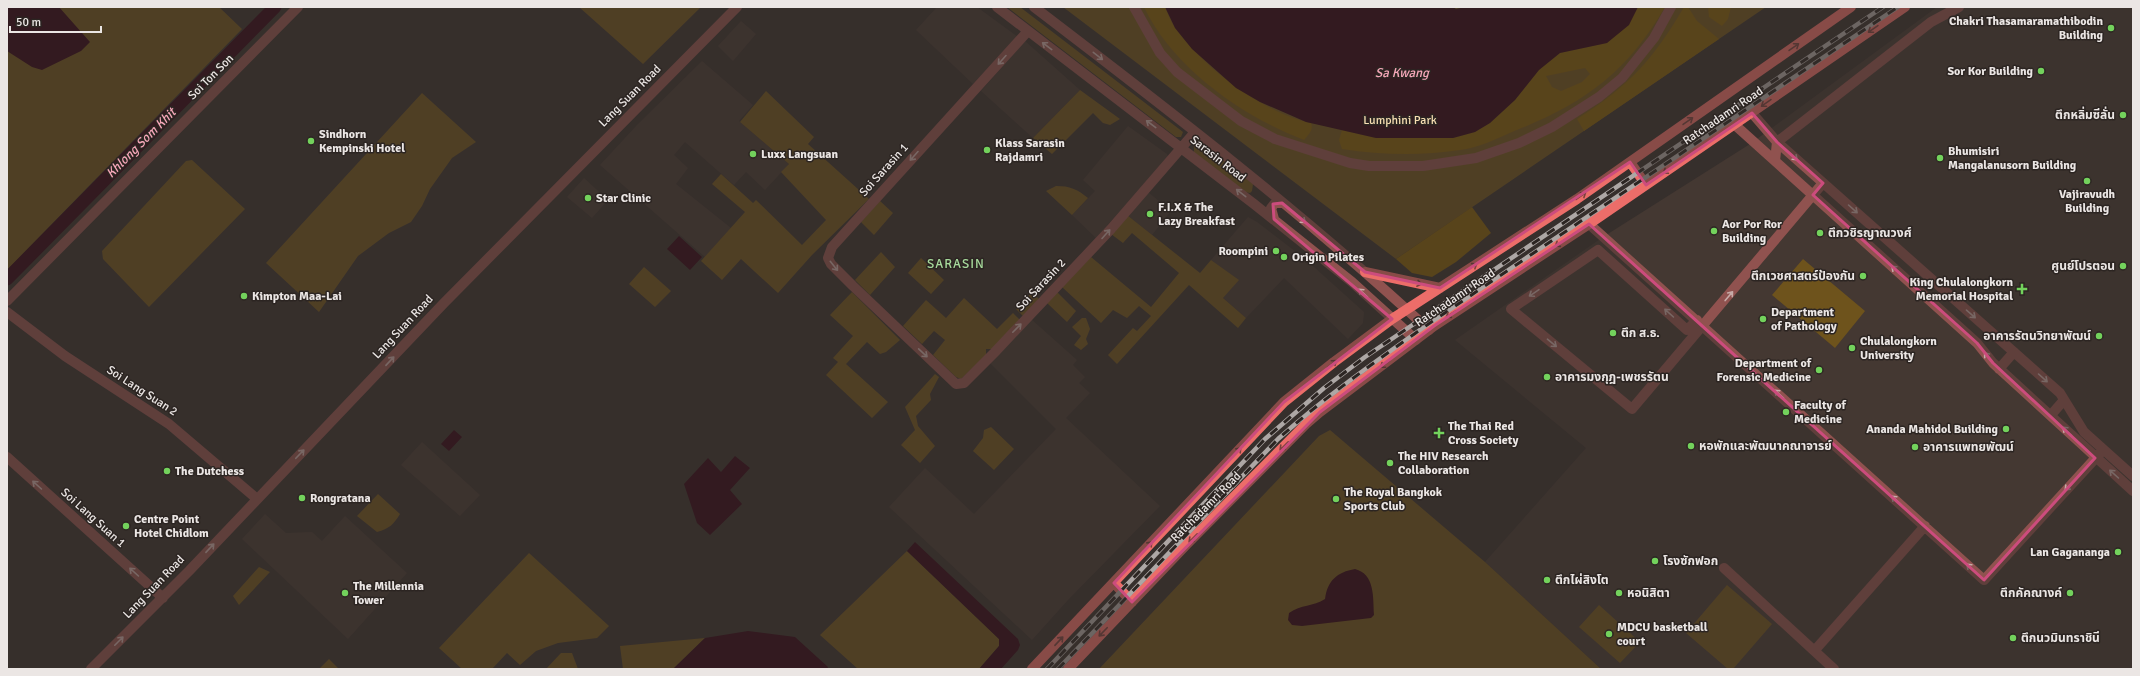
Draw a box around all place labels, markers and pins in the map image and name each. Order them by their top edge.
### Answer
place label: Chakri Thasamaramathibodin Building [1949,14,2104,43]
marker: Chakri Thasamaramathibodin Building [2106,23,2116,33]
place label: Sor Kor Building [1947,64,2034,79]
marker: Sor Kor Building [2036,66,2046,76]
place label: ตึกหลิ่มซีลั่น [2055,106,2115,123]
marker: ตึกหลิ่มซีลั่น [2118,110,2128,120]
place label: Sindhorn Kempinski Hotel [319,127,405,156]
marker: Sindhorn Kempinski Hotel [306,136,316,146]
place label: Klass Sarasin Rajdamri [995,136,1065,165]
place label: Bhumisiri Mangalanusorn Building [1948,144,2077,173]
marker: Klass Sarasin Rajdamri [982,145,992,155]
place label: Luxx Langsuan [761,147,838,162]
marker: Luxx Langsuan [748,149,758,159]
marker: Bhumisiri Mangalanusorn Building [1935,153,1945,163]
marker: Vajiravudh Building [2082,176,2092,186]
place label: Vajiravudh Building [2059,187,2116,216]
place label: Star Clinic [596,191,651,206]
marker: Star Clinic [583,193,593,203]
place label: F.I.X & The Lazy Breakfast [1158,200,1236,229]
marker: F.I.X & The Lazy Breakfast [1145,209,1155,219]
place label: Aor Por Ror Building [1722,217,1782,246]
marker: Aor Por Ror Building [1709,226,1719,236]
place label: ตึกวชิรญาณวงศ์ [1828,226,1912,241]
marker: ตึกวชิรญาณวงศ์ [1815,228,1825,238]
place label: Roompini [1218,244,1268,259]
marker: Roompini [1271,246,1281,256]
place label: Origin Pilates [1292,250,1365,265]
marker: Origin Pilates [1279,252,1289,262]
place label: ศูนย์โปรตอน [2051,259,2115,274]
marker: ศูนย์โปรตอน [2118,261,2128,271]
place label: ตึกเวชศาสตร์ป้องกัน [1751,269,1855,284]
marker: ตึกเวชศาสตร์ป้องกัน [1858,271,1868,281]
place label: King Chulalongkorn Memorial Hospital [1909,275,2013,304]
marker: King Chulalongkorn Memorial Hospital [2016,283,2028,295]
place label: Kimpton Maa-Lai [252,289,342,304]
marker: Kimpton Maa-Lai [239,291,249,301]
place label: Department of Pathology [1771,305,1837,334]
marker: Department of Pathology [1758,314,1768,324]
place label: ตึก ส.ธ. [1621,326,1660,341]
marker: ตึก ส.ธ. [1608,328,1618,338]
place label: อาคารรัตนวิทยาพัฒน์ [1983,329,2091,344]
marker: อาคารรัตนวิทยาพัฒน์ [2094,331,2104,341]
place label: Chulalongkorn University [1860,334,1937,363]
marker: Chulalongkorn University [1847,343,1857,353]
place label: Department of Forensic Medicine [1716,356,1812,385]
marker: Department of Forensic Medicine [1814,365,1824,375]
place label: อาคารมงกุฎ-เพชรรัตน [1555,370,1669,385]
marker: อาคารมงกุฎ-เพชรรัตน [1542,372,1552,382]
place label: Faculty of Medicine [1794,398,1846,427]
marker: Faculty of Medicine [1781,407,1791,417]
place label: The Thai Red Cross Society [1448,419,1518,448]
place label: Ananda Mahidol Building [1866,422,1999,437]
marker: Ananda Mahidol Building [2001,424,2011,434]
marker: The Thai Red Cross Society [1433,427,1445,439]
place label: หอพักและพัฒนาคณาจารย์ [1699,439,1832,454]
place label: อาคารแพทยพัฒน์ [1923,440,2014,455]
marker: หอพักและพัฒนาคณาจารย์ [1686,441,1696,451]
marker: อาคารแพทยพัฒน์ [1910,442,1920,452]
place label: The HIV Research Collaboration [1398,449,1489,478]
marker: The HIV Research Collaboration [1385,458,1395,468]
place label: The Dutchess [175,464,245,479]
marker: The Dutchess [162,466,172,476]
place label: The Royal Bangkok Sports Club [1344,485,1443,514]
place label: Rongratana [310,491,371,506]
marker: Rongratana [297,493,307,503]
marker: The Royal Bangkok Sports Club [1331,494,1341,504]
place label: Centre Point Hotel Chidlom [134,512,209,541]
marker: Centre Point Hotel Chidlom [121,521,131,531]
place label: Lan Gagananga [2030,545,2110,560]
marker: Lan Gagananga [2113,547,2123,557]
place label: โรงซักฟอก [1663,554,1718,569]
marker: โรงซักฟอก [1650,556,1660,566]
place label: ตึกไผ่สิงโต [1555,573,1609,588]
marker: ตึกไผ่สิงโต [1542,575,1552,585]
place label: The Millennia Tower [353,579,424,608]
place label: หอนิสิตา [1627,586,1670,601]
place label: ตึกคัคณางค์ [2000,586,2062,601]
marker: The Millennia Tower [340,588,350,598]
marker: หอนิสิตา [1614,588,1624,598]
marker: ตึกคัคณางค์ [2065,588,2075,598]
place label: MDCU basketball court [1617,620,1708,649]
marker: MDCU basketball court [1604,629,1614,639]
place label: ตึกนวมินทราชินี [2021,631,2100,646]
marker: ตึกนวมินทราชินี [2008,633,2018,643]

